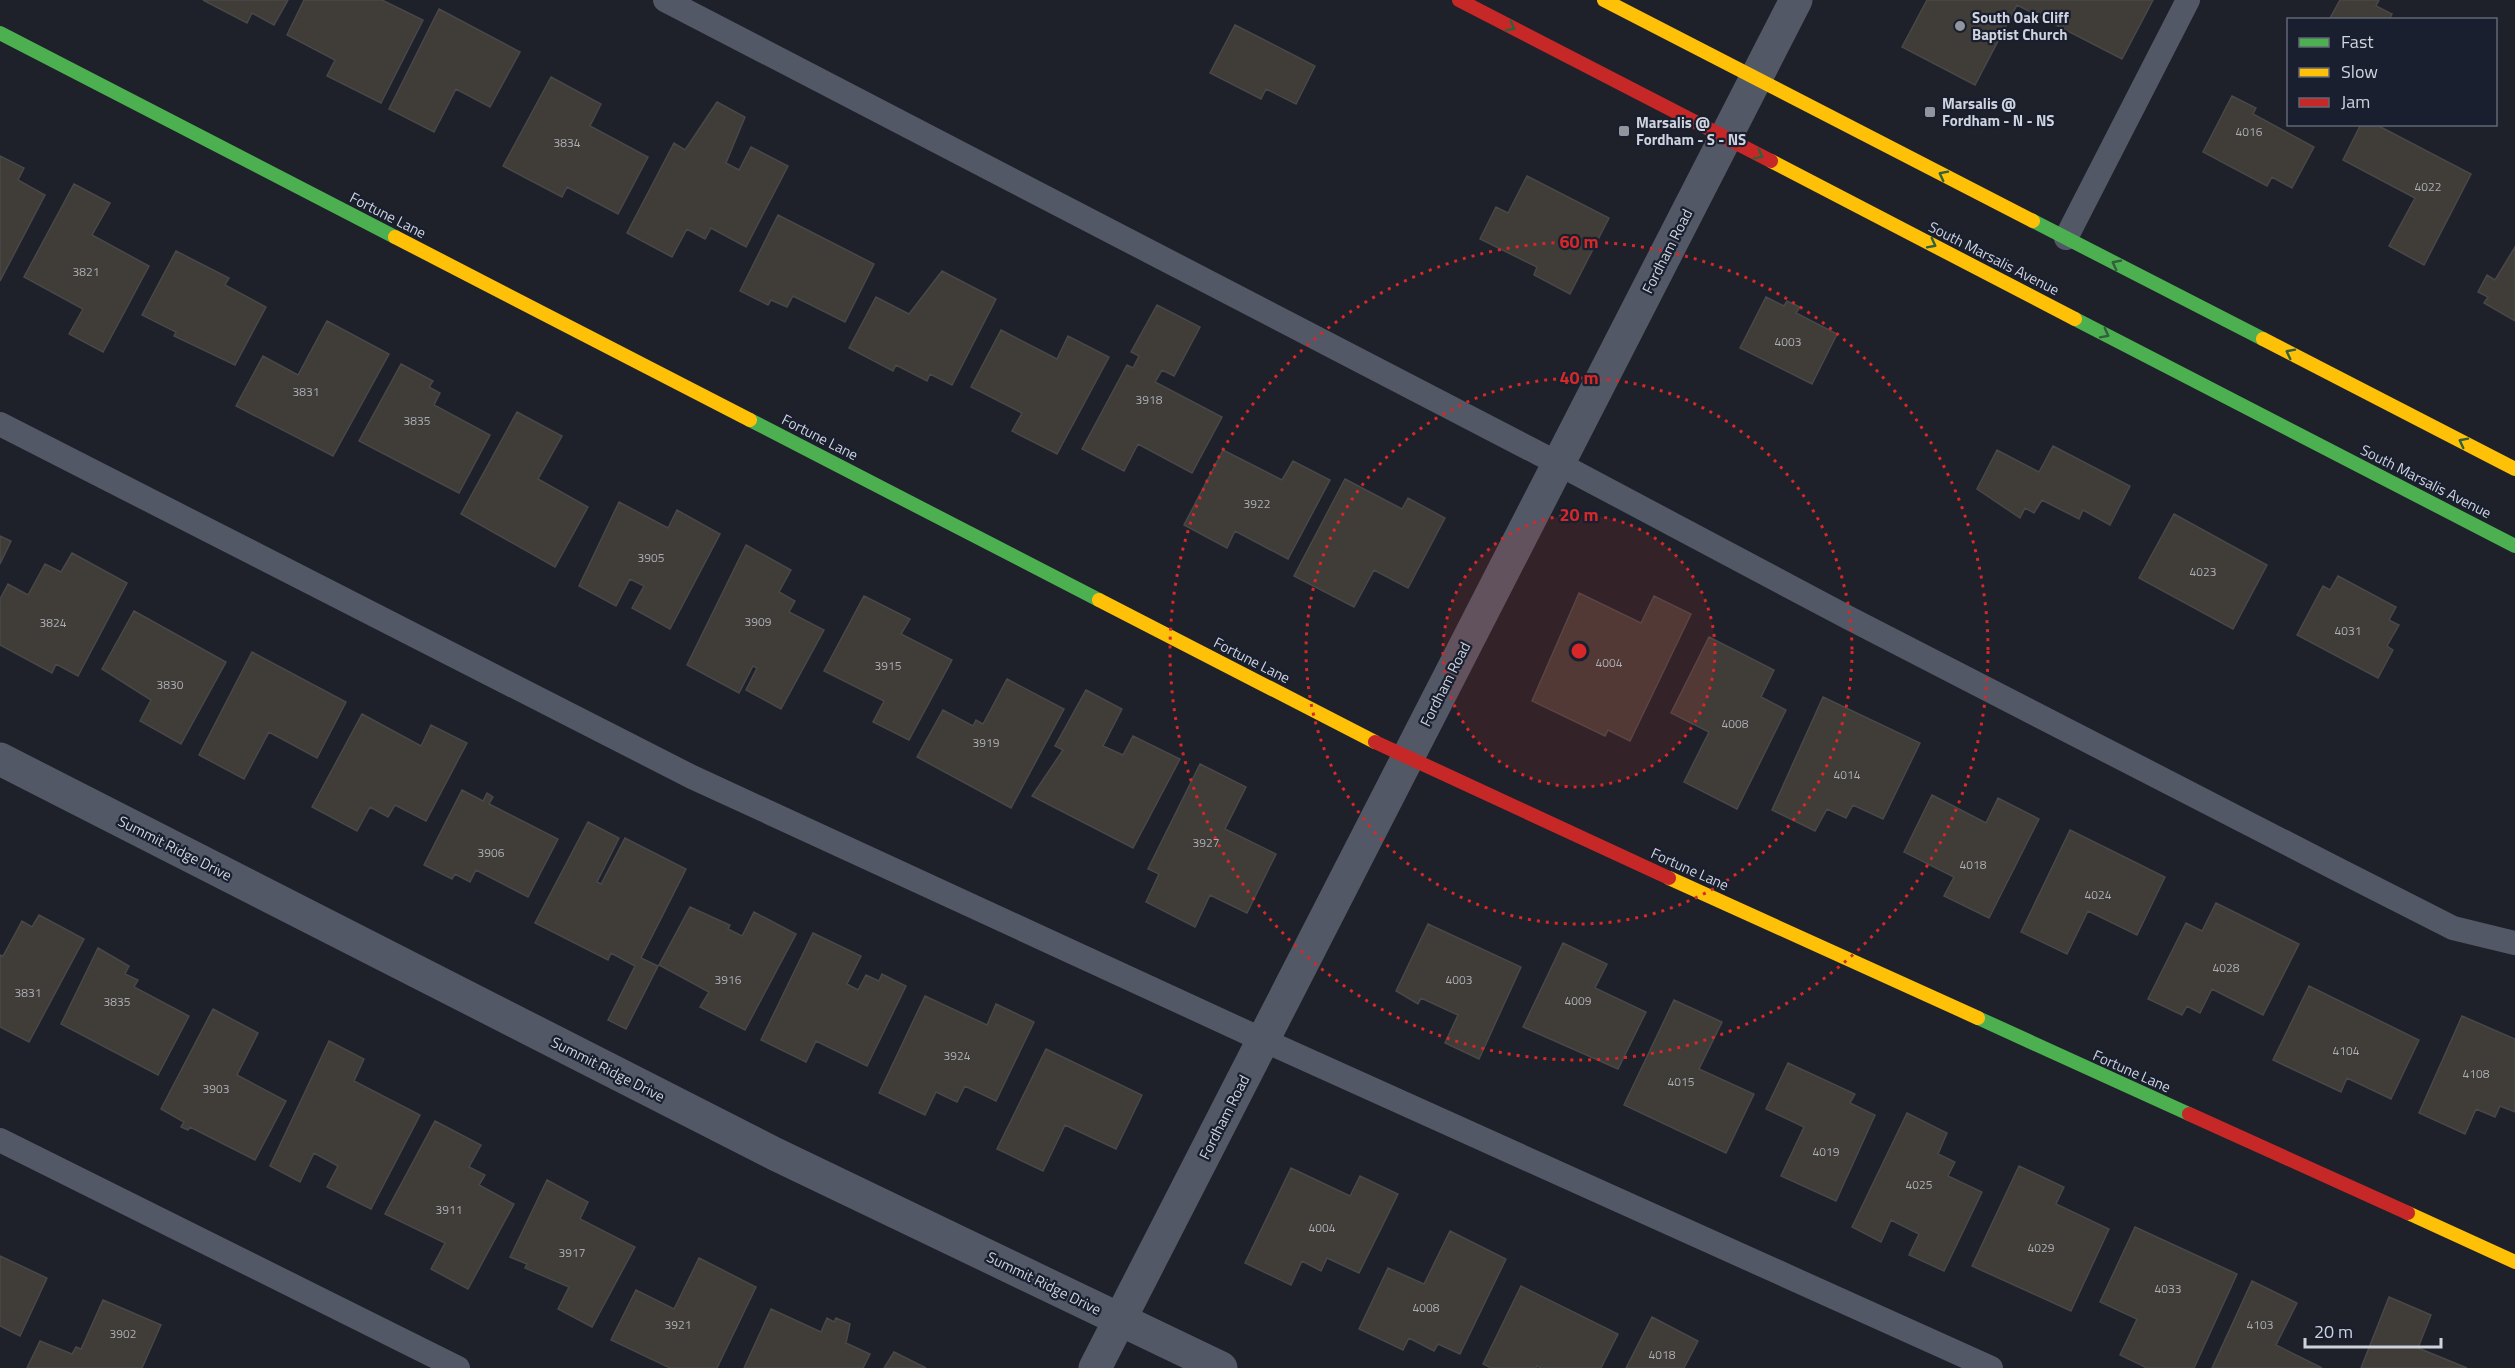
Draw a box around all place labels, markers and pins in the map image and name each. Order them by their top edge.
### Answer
place label: South Oak Cliff Baptist Church [1972,6,2069,46]
marker: South Oak Cliff Baptist Church [1953,19,1967,33]
place label: Marsalis @ Fordham - N - NS [1942,92,2054,132]
marker: Marsalis @ Fordham - N - NS [1923,105,1937,119]
place label: Marsalis @ Fordham - S - NS [1636,111,1746,151]
marker: Marsalis @ Fordham - S - NS [1617,124,1631,138]
centre of rings [1569,641,1589,661]

